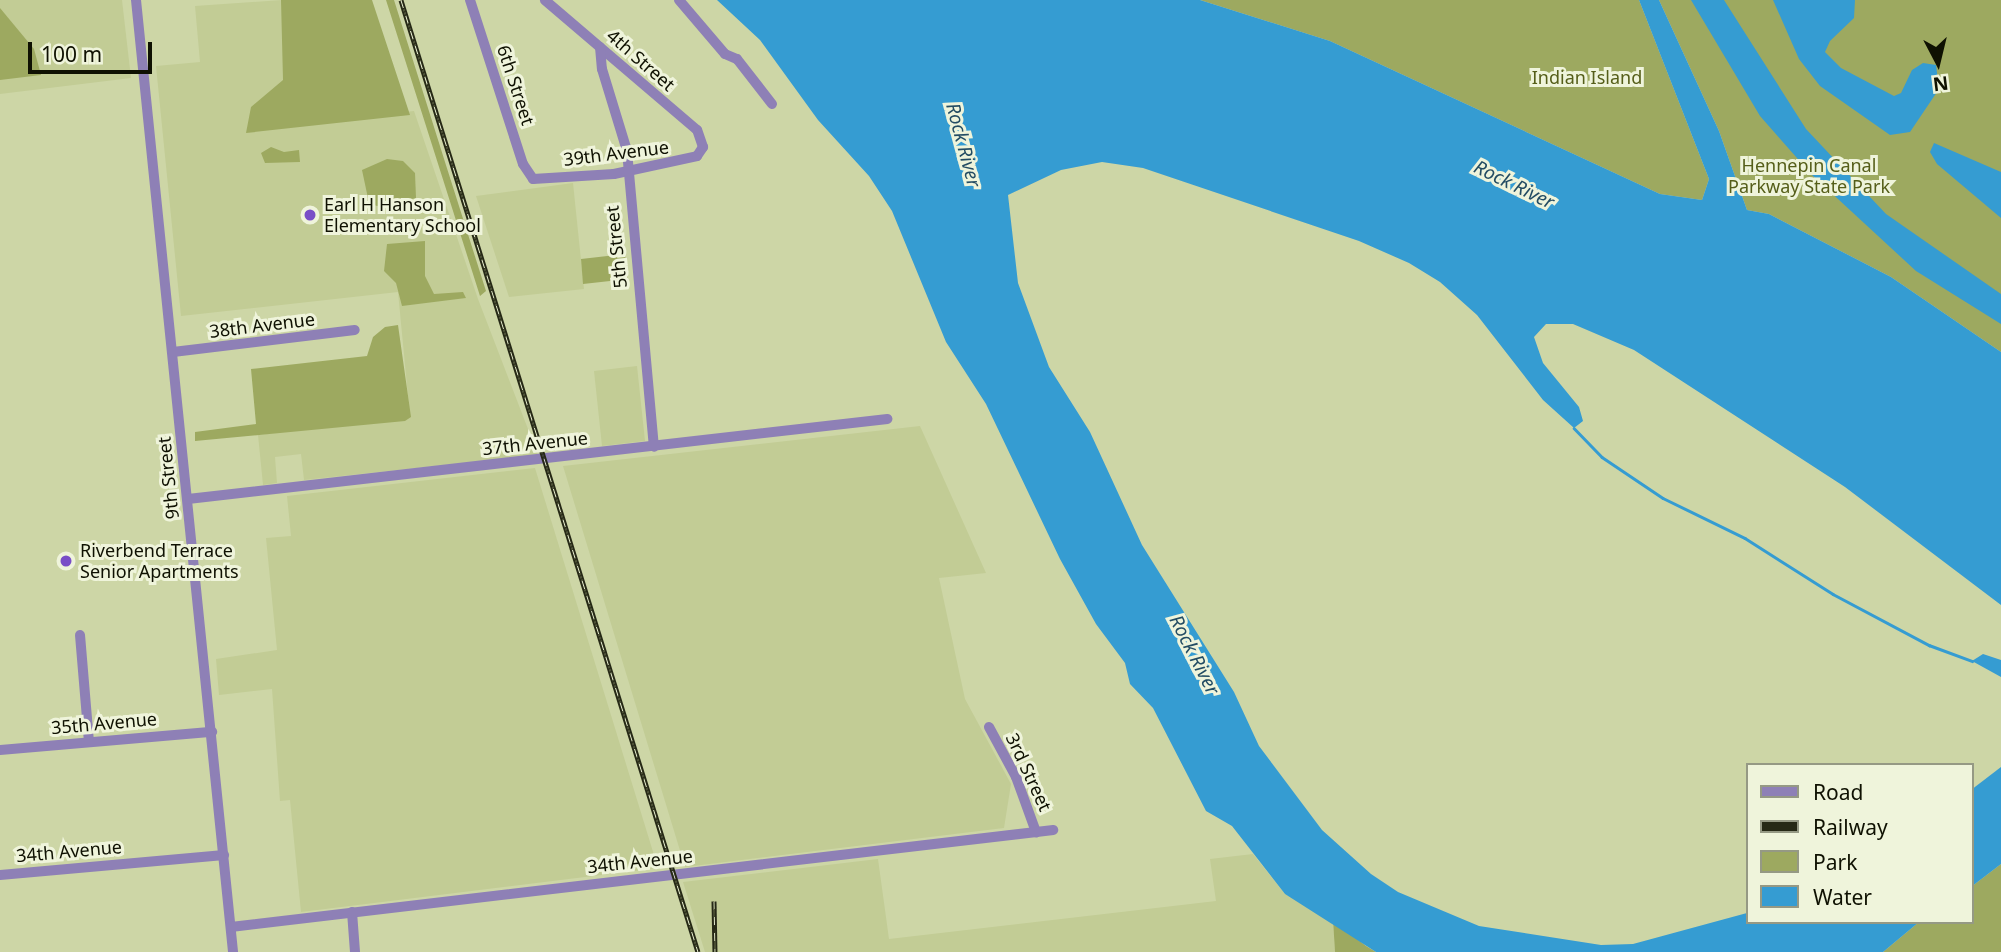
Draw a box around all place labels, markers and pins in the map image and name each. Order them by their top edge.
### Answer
place label: Earl H Hanson Elementary School [324,194,481,236]
marker: Earl H Hanson Elementary School [302,207,318,223]
place label: Riverbend Terrace Senior Apartments [80,540,239,582]
marker: Riverbend Terrace Senior Apartments [58,553,74,569]

